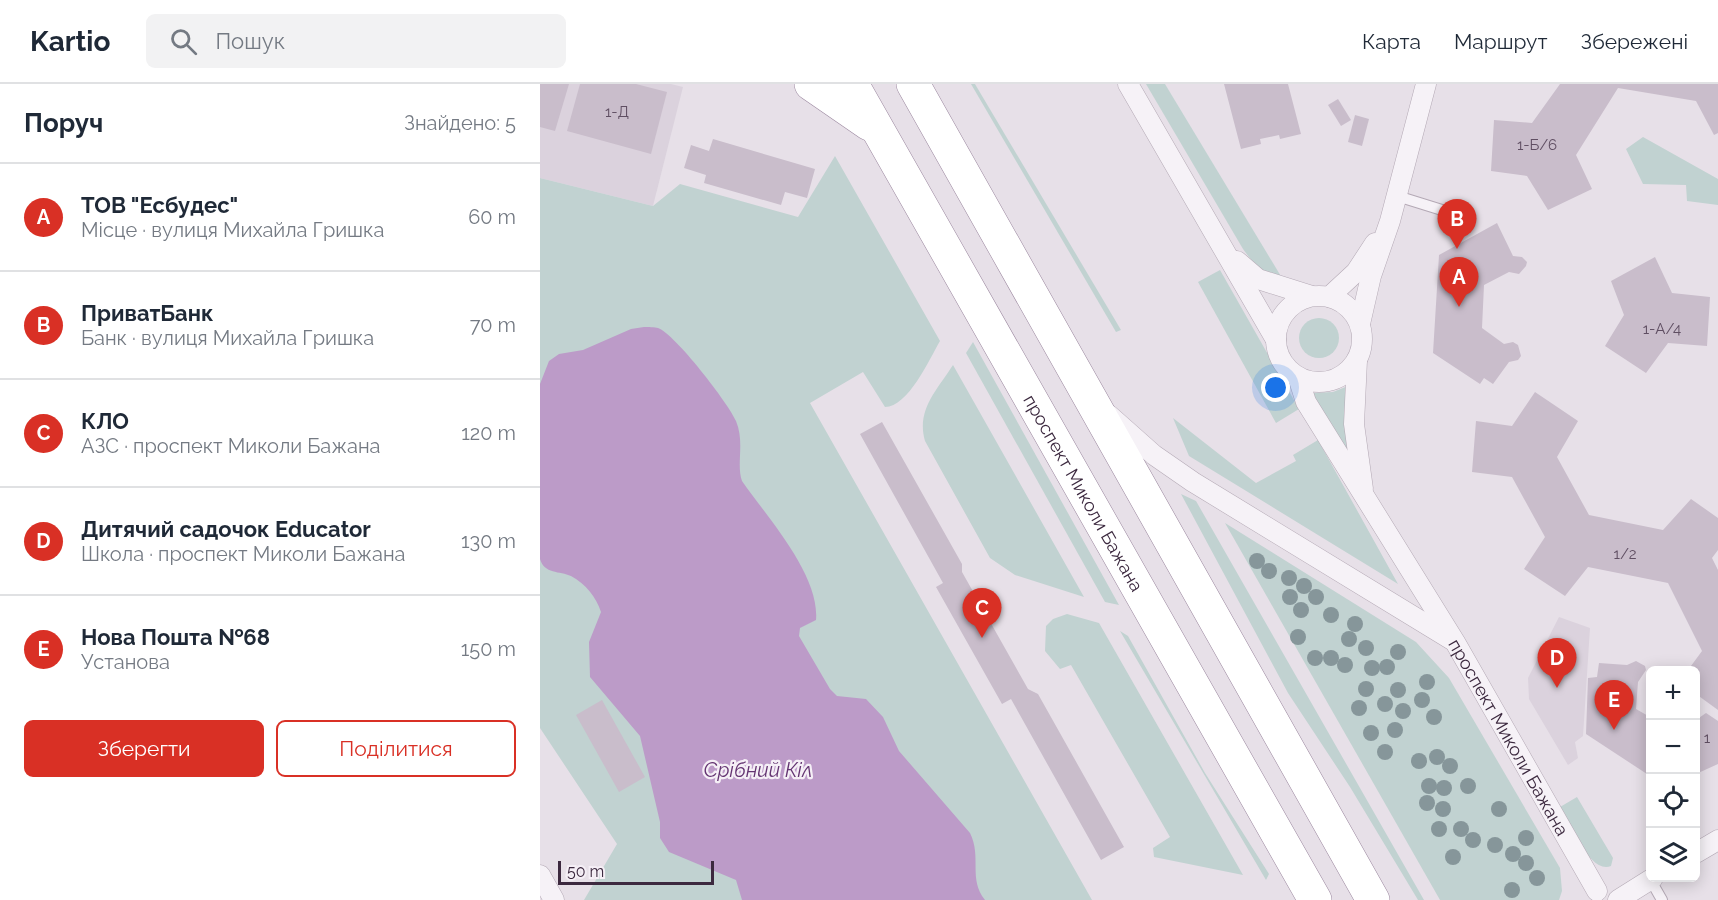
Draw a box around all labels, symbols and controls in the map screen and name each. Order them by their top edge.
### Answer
search box [146,14,566,68]
text: Kartio [30,25,110,58]
icon: search [167,25,200,58]
text: Пошук [215,28,285,54]
text: Карта [1362,29,1421,54]
text: Маршрут [1454,29,1547,54]
text: Збережені [1580,29,1688,54]
house number: 1-Д [605,103,629,121]
text: Поруч [24,108,103,138]
text: Знайдено: 5 [404,111,516,135]
house number: 1-Б/6 [1517,136,1557,154]
text: ТОВ "Есбудес" [81,192,238,218]
pin: B [1438,200,1476,249]
text: A [37,205,50,229]
text: 60 m [468,205,516,229]
text: Місце · вулиця Михайла Гришка [81,218,384,242]
pin: A [1440,258,1478,307]
text: ПриватБанк [81,300,213,326]
text: B [37,313,50,337]
text: 70 m [470,313,516,337]
house number: 1-А/4 [1643,320,1681,338]
text: Банк · вулиця Михайла Гришка [81,326,374,350]
your location [1261,373,1290,402]
street label: проспект Миколи Бажана [1020,391,1148,595]
text: КЛО [81,408,129,434]
text: C [37,421,50,445]
text: 120 m [461,421,516,445]
text: АЗС · проспект Миколи Бажана [81,434,380,458]
text: Дитячий садочок Educator [81,516,371,542]
text: D [36,529,51,553]
text: 130 m [461,529,516,553]
text: Школа · проспект Миколи Бажана [81,542,405,566]
house number: 1/2 [1614,545,1637,563]
pin: C [962,588,1002,638]
text: Нова Пошта №68 [81,624,270,650]
street label: проспект Миколи Бажана [1445,635,1573,839]
text: E [37,637,50,661]
text: 150 m [461,637,516,661]
pin: D [1538,638,1576,688]
text: Установа [81,650,170,674]
map controls [1646,666,1700,882]
button: + [1646,666,1700,720]
pin: E [1594,680,1634,730]
button: Зберегти [24,720,264,777]
button: Поділитися [276,720,516,777]
button: − [1646,720,1700,774]
house number: 1 [1704,729,1711,747]
water label: Срібний Кіл [704,758,813,782]
button: locate [1646,774,1700,828]
button: layers [1646,828,1700,882]
scale bar [558,858,714,886]
text: 50 m [567,862,604,881]

